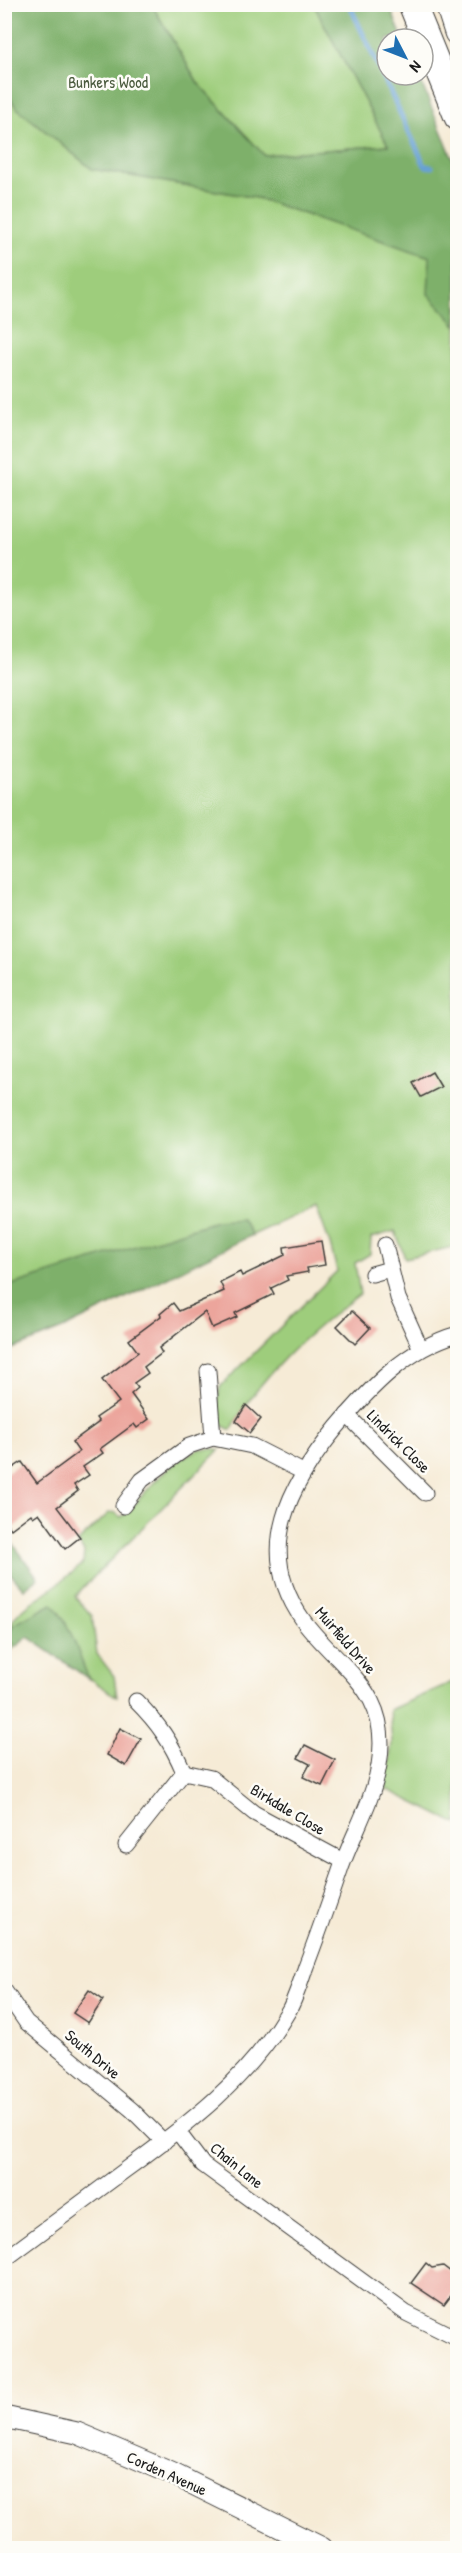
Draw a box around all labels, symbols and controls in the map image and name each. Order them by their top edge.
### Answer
north arrow [375,27,435,87]
text: N [405,57,427,78]
park label: Bunkers Wood [68,71,148,93]
street label: Lindrick Close [362,1404,436,1478]
street label: Muirfield Drive [311,1602,382,1679]
street label: Birkdale Close [247,1778,330,1840]
street label: South Drive [61,2024,126,2084]
street label: Chain Lane [206,2137,269,2193]
street label: Corden Avenue [123,2446,211,2501]

